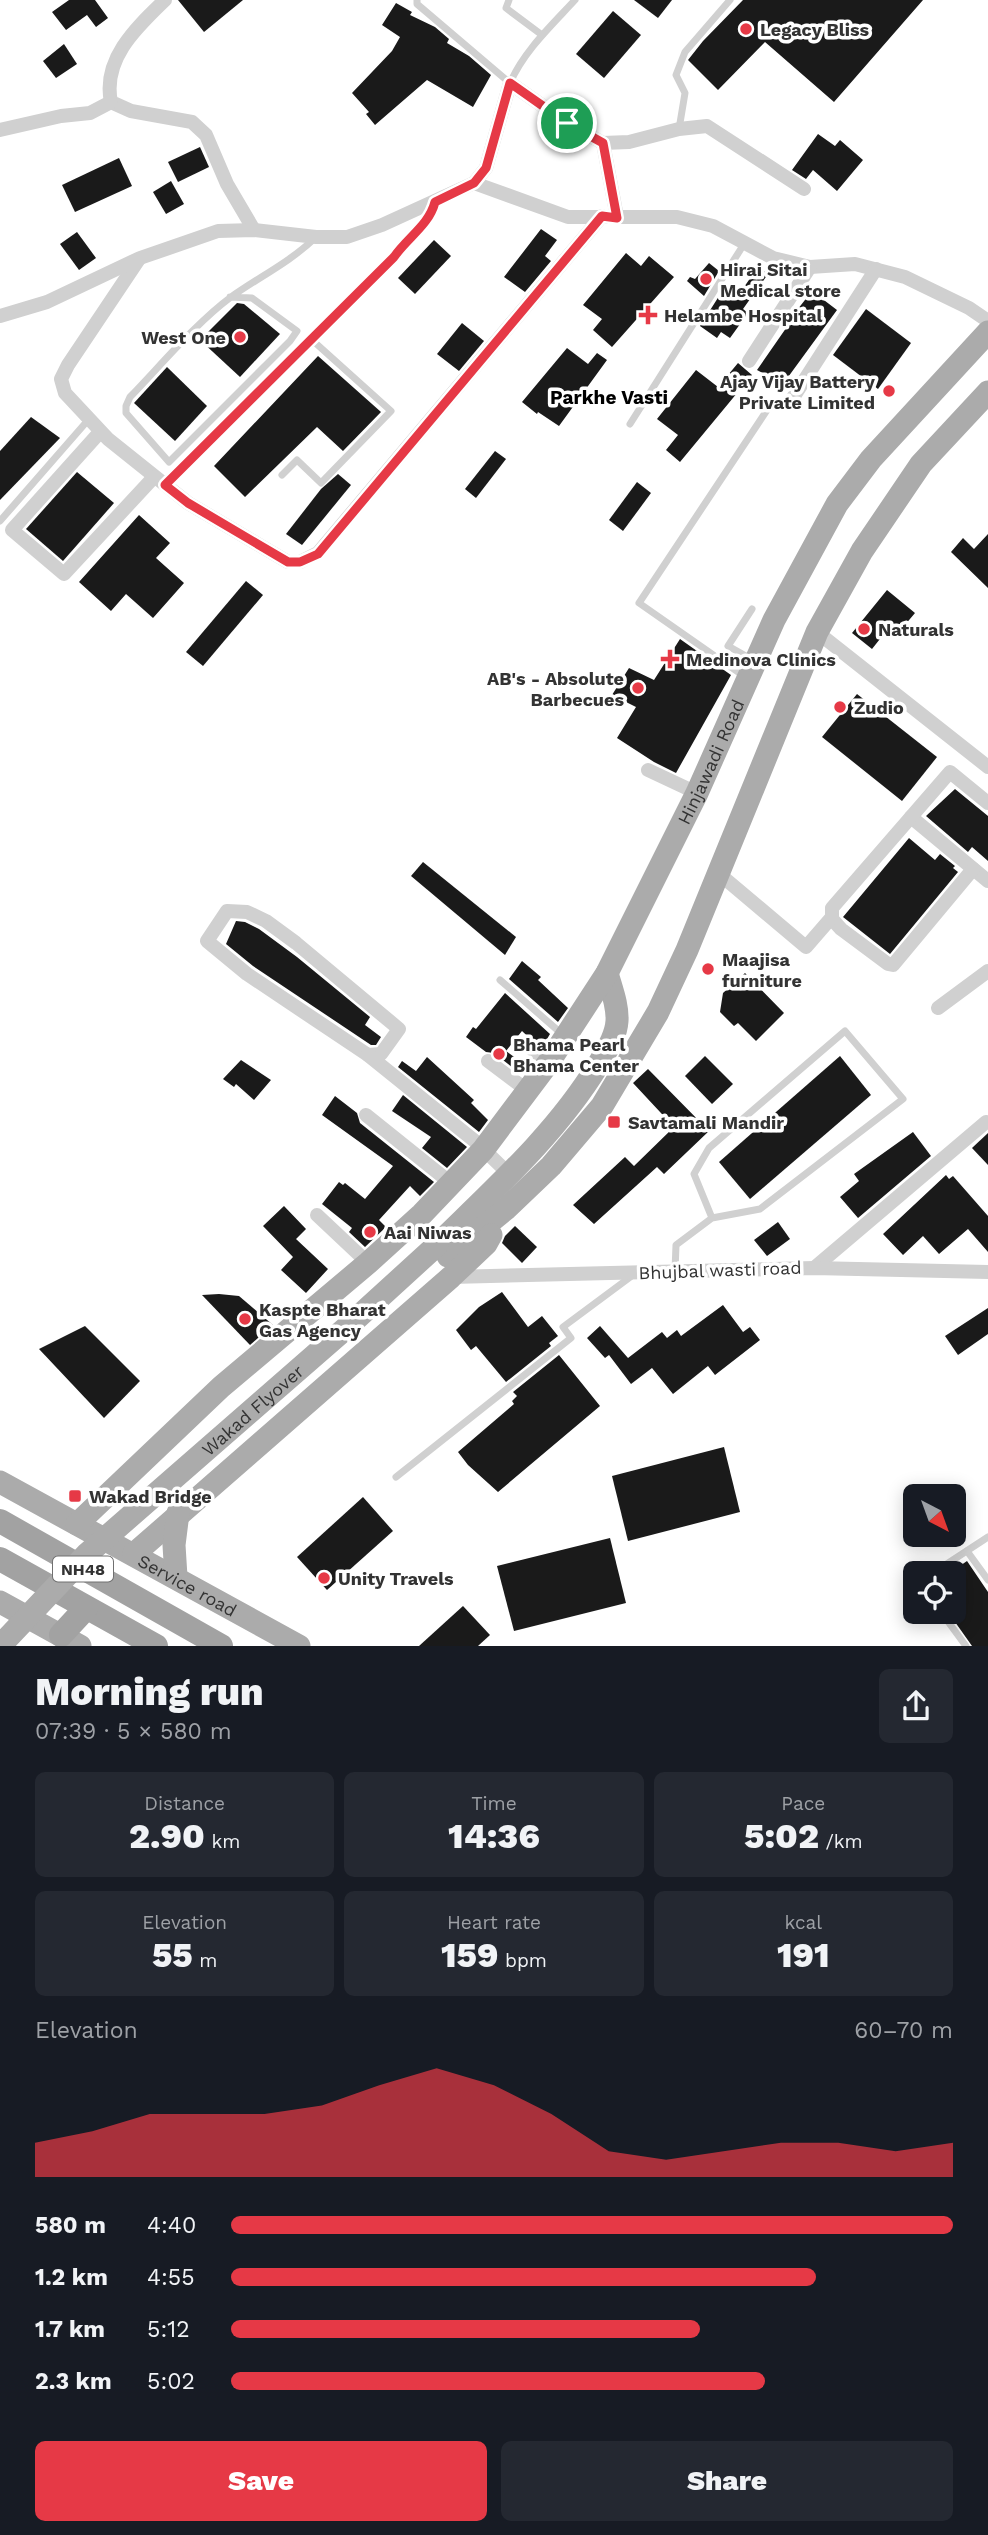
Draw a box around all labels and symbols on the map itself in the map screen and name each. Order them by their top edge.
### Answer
place label: Legacy Bliss [760,19,870,40]
marker: Legacy Bliss [738,21,754,37]
pin [537,93,597,153]
place label: Hirai Sitai Medical store [720,259,841,301]
marker: Hirai Sitai Medical store [698,271,714,287]
marker: Helambe Hospital [638,305,658,325]
place label: Helambe Hospital [664,305,823,326]
place label: West One [141,327,226,348]
marker: West One [232,329,248,345]
place label: Ajay Vijay Battery Private Limited [720,371,876,413]
marker: Ajay Vijay Battery Private Limited [881,383,897,399]
district label: Parkhe Vasti [550,386,668,409]
place label: Naturals [878,619,954,640]
marker: Naturals [856,621,872,637]
marker: Medinova Clinics [660,649,680,669]
place label: Medinova Clinics [686,649,836,670]
place label: AB's - Absolute Barbecues [487,668,624,710]
marker: AB's - Absolute Barbecues [630,680,646,696]
street label: Hinjawadi Road [673,696,748,828]
place label: Zudio [854,697,904,718]
marker: Zudio [832,699,848,715]
place label: Maajisa furniture [722,949,802,991]
marker: Maajisa furniture [700,961,716,977]
place label: Bhama Pearl Bhama Center [513,1034,639,1076]
marker: Bhama Pearl Bhama Center [491,1046,507,1062]
place label: Savtamali Mandir [628,1112,784,1133]
marker: Savtamali Mandir [606,1114,622,1130]
place label: Aai Niwas [384,1222,472,1243]
marker: Aai Niwas [362,1224,378,1240]
street label: Bhujbal wasti road [638,1257,802,1283]
place label: Kaspte Bharat Gas Agency [259,1299,386,1341]
marker: Kaspte Bharat Gas Agency [237,1311,253,1327]
street label: Wakad Flyover [197,1360,307,1460]
north arrow [903,1484,966,1547]
place label: Wakad Bridge [89,1486,212,1507]
marker: Wakad Bridge [67,1488,83,1504]
street label: Service road [135,1549,241,1620]
road number: NH48 [53,1556,113,1582]
place label: Unity Travels [338,1568,454,1589]
marker: Unity Travels [316,1570,332,1586]

